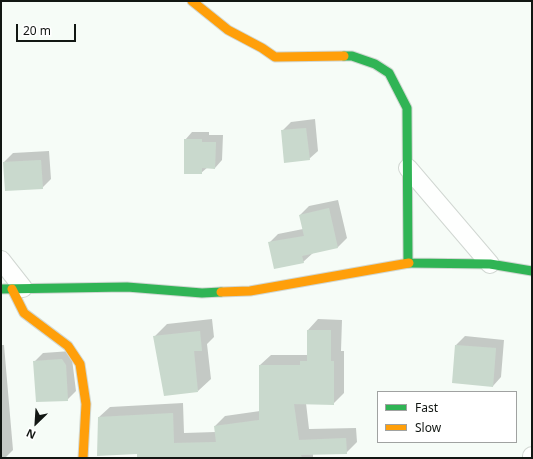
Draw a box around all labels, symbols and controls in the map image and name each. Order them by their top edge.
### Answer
scale bar [18,16,78,42]
text: 20 m [23,22,51,39]
legend [377,391,517,443]
text: Fast [415,399,438,416]
north arrow [16,403,56,443]
text: Slow [415,419,441,436]
text: N [23,426,38,443]

